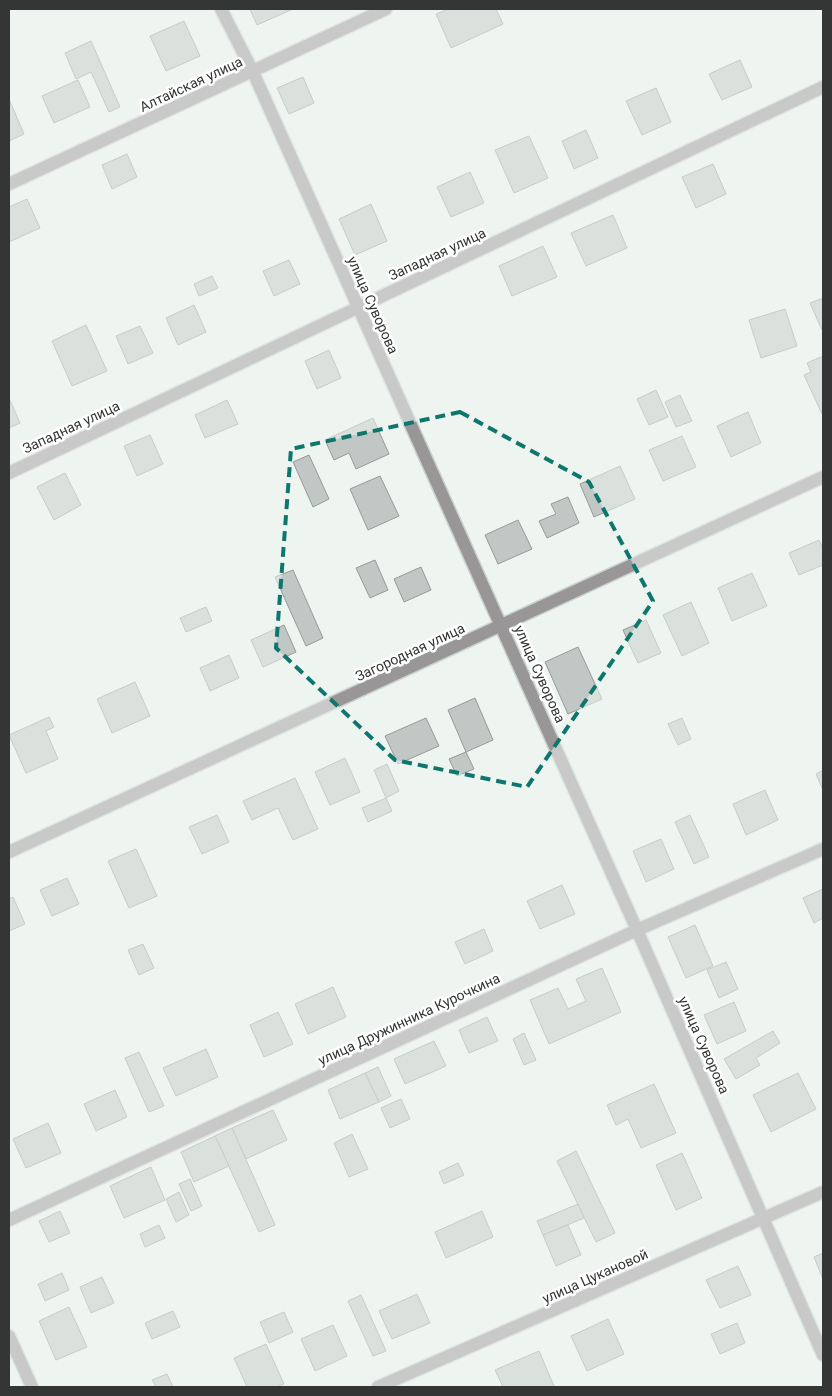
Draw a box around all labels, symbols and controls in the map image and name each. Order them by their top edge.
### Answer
street label: Алтайская улица [137,53,245,115]
street label: Западная улица [386,224,488,284]
street label: улица Суворова [344,254,402,356]
street label: Западная улица [20,397,122,457]
street label: Загородная улица [353,620,467,684]
street label: улица Суворова [511,623,569,725]
street label: улица Дружинника Курочкина [316,970,502,1068]
street label: улица Суворова [675,994,733,1096]
street label: улица Цукановой [540,1245,650,1307]

